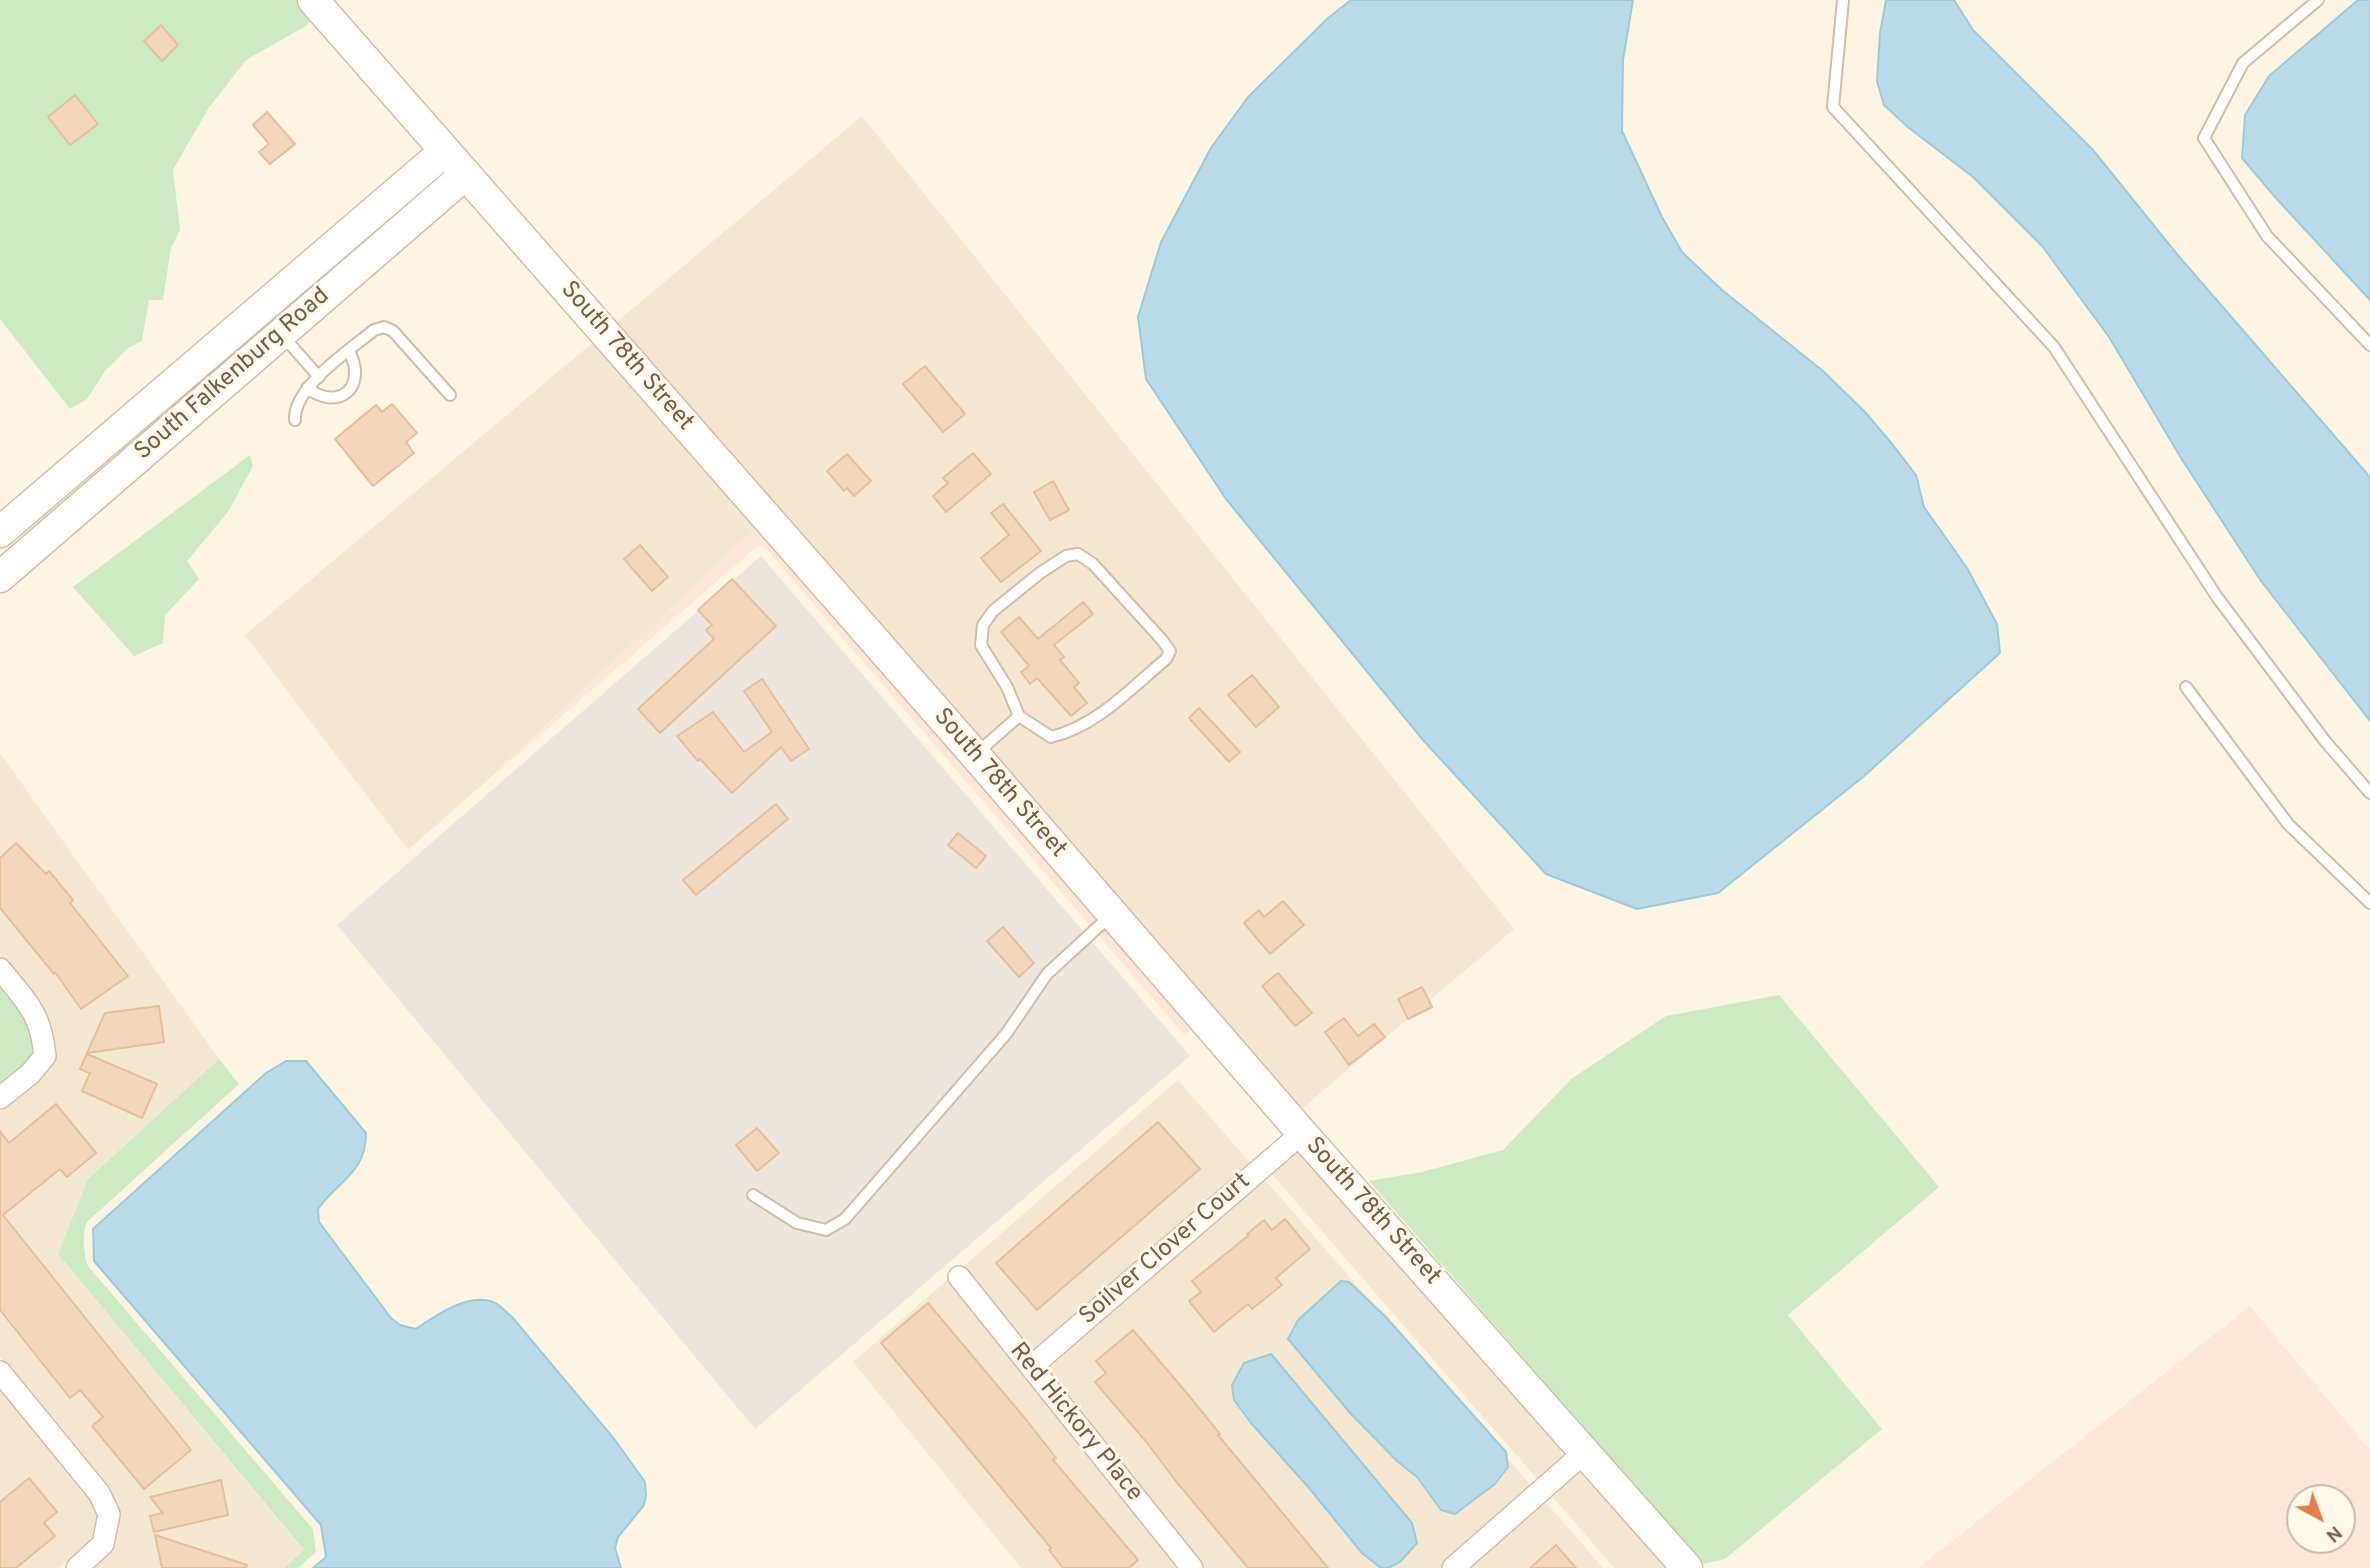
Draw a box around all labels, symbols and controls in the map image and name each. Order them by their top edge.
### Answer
street label: South 78th Street [553,276,699,438]
street label: South Falkenburg Road [130,283,336,467]
street label: South 78th Street [926,703,1072,865]
street label: South 78th Street [1298,1132,1446,1292]
street label: Soilver Clover Court [1075,1168,1257,1332]
street label: Red Hickory Place [1002,1338,1148,1508]
north arrow [2286,1484,2356,1554]
text: N [2320,1520,2346,1547]

